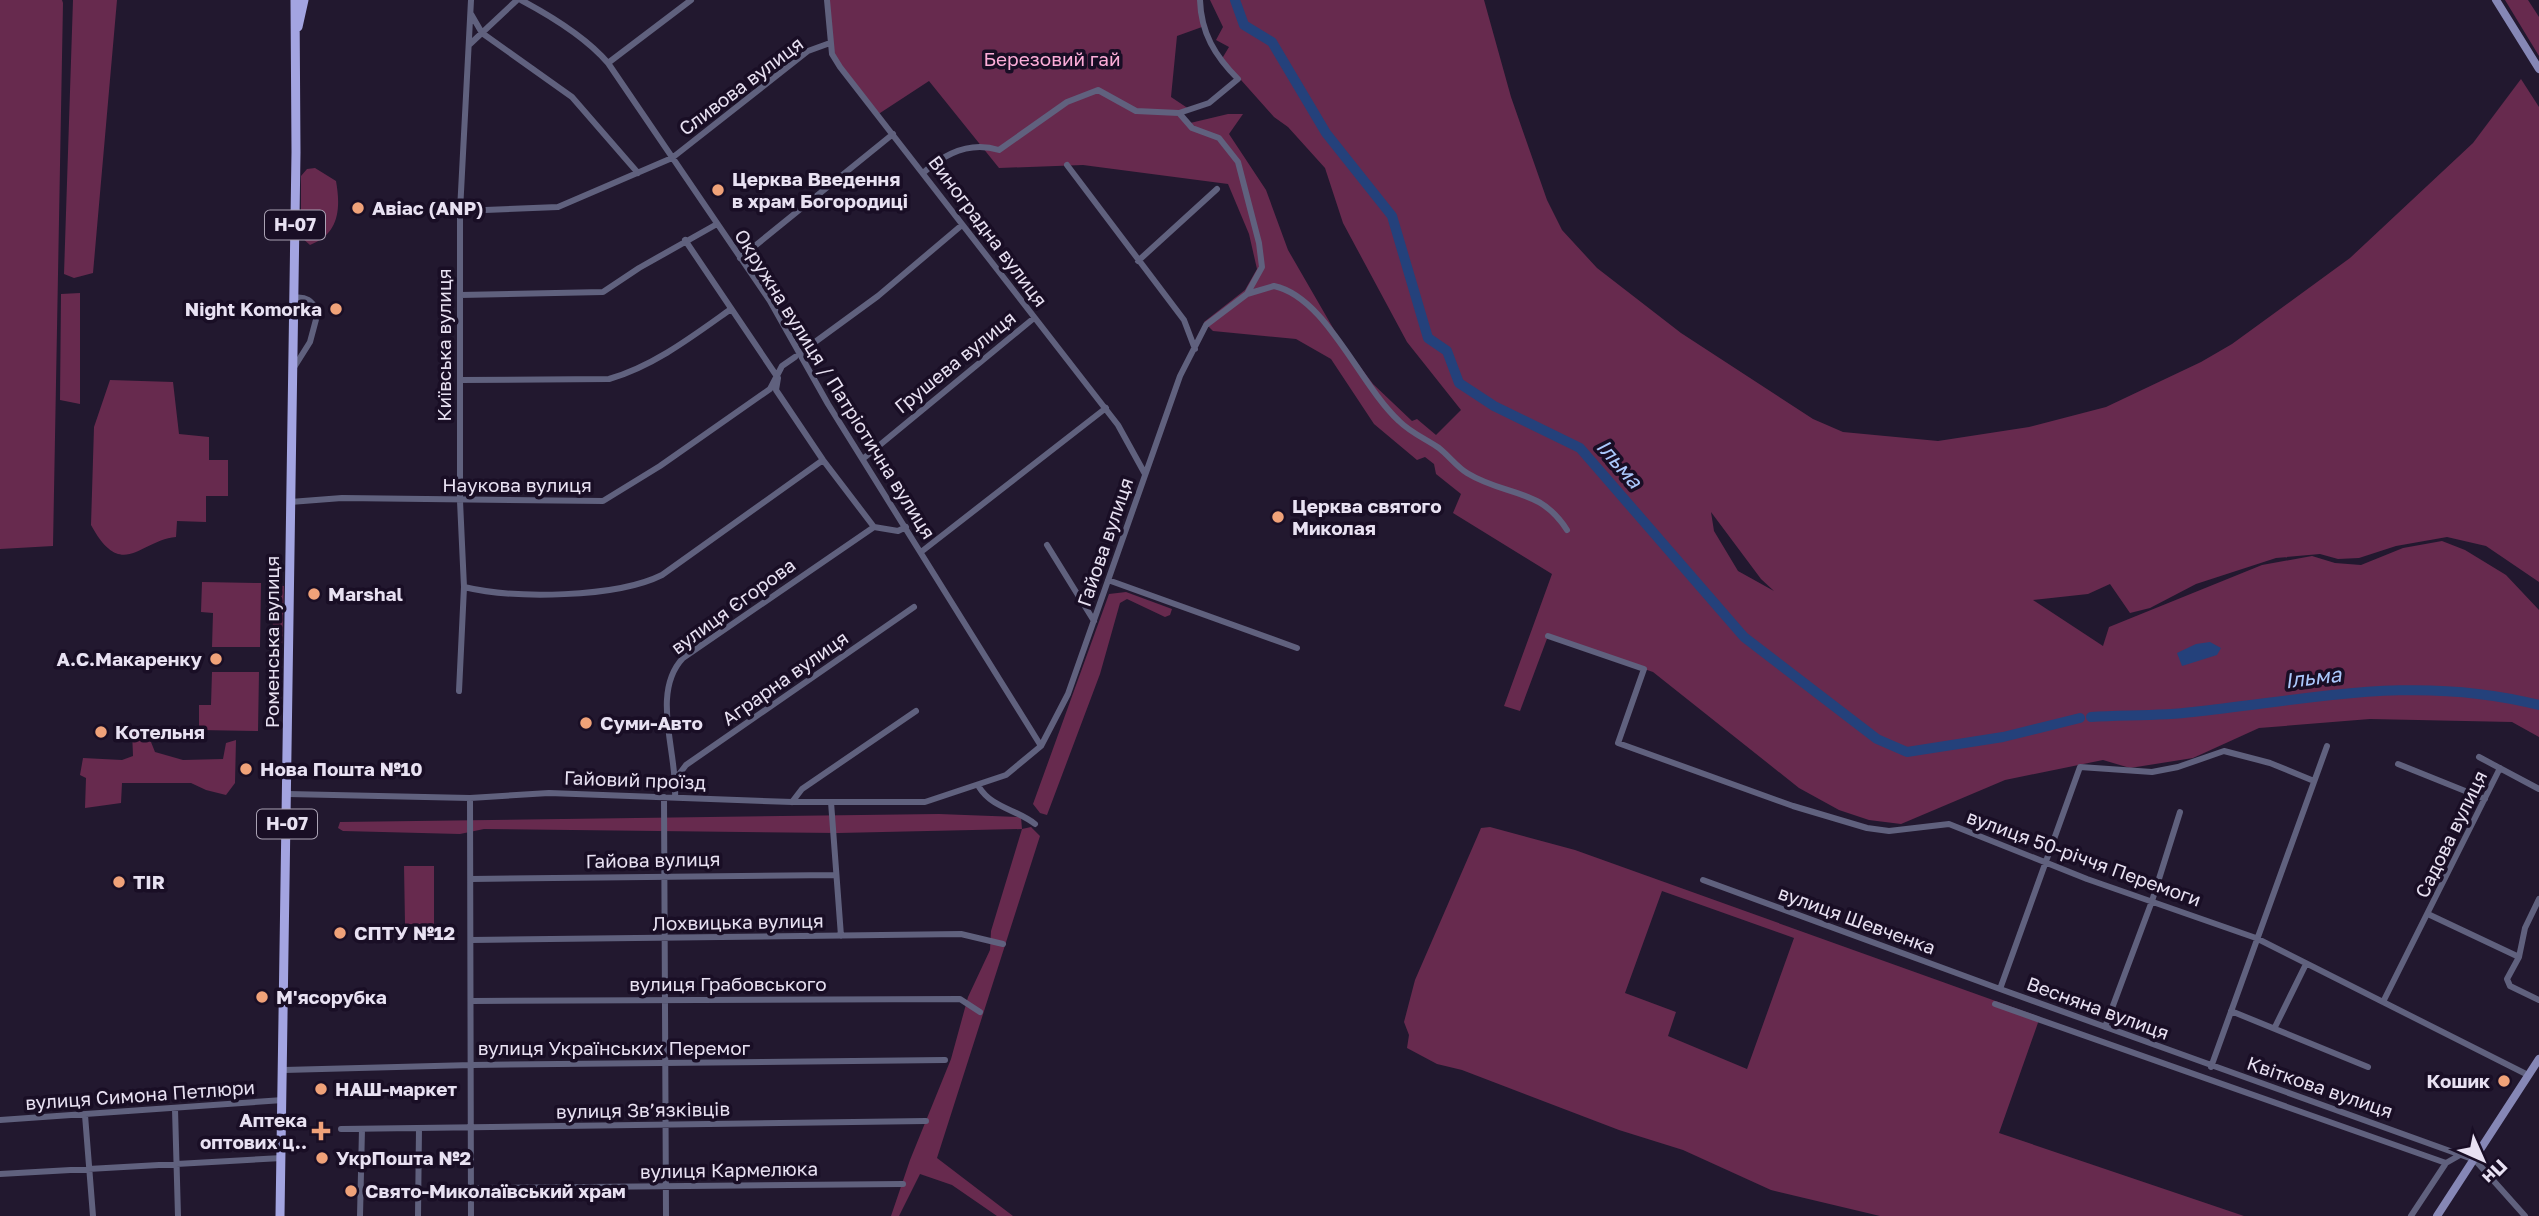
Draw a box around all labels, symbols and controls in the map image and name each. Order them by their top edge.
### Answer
street label: Сливова вулиця [674,31,807,140]
park label: Березовий гай [983,47,1121,70]
street label: Виноградна вулиця [924,151,1053,311]
place label: Церква Введення в храм Богородиці [732,167,908,212]
marker: Церква Введення в храм Богородиці [710,182,726,198]
place label: Авіас (ANP) [372,196,484,219]
marker: Авіас (ANP) [350,200,366,216]
road number: Н-07 [265,210,325,240]
street label: Окружна вулиця / Патріотична вулиця [730,225,941,543]
street label: Київська вулиця [432,268,455,422]
place label: Night Komorka [185,297,322,320]
marker: Night Komorka [328,301,344,317]
street label: Грушева вулиця [889,306,1020,418]
water label: Ільма [1591,433,1649,494]
street label: Наукова вулиця [442,473,592,496]
street label: Гайова вулиця [1072,474,1137,609]
place label: Церква святого Миколая [1292,494,1442,539]
marker: Церква святого Миколая [1270,509,1286,525]
street label: вулиця Єгорова [666,553,799,658]
street label: Роменська вулиця [260,556,283,728]
place label: Marshal [328,582,403,605]
marker: Marshal [306,586,322,602]
street label: Аграрна вулиця [717,626,852,730]
place label: А.С.Макаренку [56,647,203,670]
marker: А.С.Макаренку [208,651,224,667]
water label: Ільма [2283,660,2344,693]
place label: Суми-Авто [600,711,703,734]
marker: Суми-Авто [578,715,594,731]
place label: Котельня [115,720,205,743]
marker: Котельня [93,724,109,740]
place label: Нова Пошта №10 [260,757,423,780]
marker: Нова Пошта №10 [238,761,254,777]
street label: Гайовий проїзд [564,766,707,793]
street label: Садова вулиця [2410,766,2491,901]
street label: вулиця 50-річчя Перемоги [1964,804,2205,911]
road number: Н-07 [257,810,317,838]
street label: Гайова вулиця [585,847,721,872]
place label: TIR [133,870,165,893]
marker: TIR [111,874,127,890]
street label: вулиця Шевченка [1775,880,1939,959]
street label: Лохвицька вулиця [652,909,824,934]
place label: СПТУ №12 [354,921,455,944]
marker: СПТУ №12 [332,925,348,941]
street label: Весняна вулиця [2024,971,2172,1044]
street label: вулиця Грабовського [629,972,827,995]
place label: М'ясорубка [276,985,387,1008]
marker: М'ясорубка [254,989,270,1005]
street label: вулиця Українських Перемог [478,1036,751,1059]
street label: Квіткова вулиця [2244,1051,2396,1122]
place label: Кошик [2426,1069,2490,1092]
marker: Кошик [2496,1073,2512,1089]
street label: вулиця Симона Петлюри [24,1075,256,1114]
place label: НАШ-маркет [335,1077,457,1100]
marker: НАШ-маркет [313,1081,329,1097]
street label: вулиця Звʼязківців [556,1096,730,1123]
place label: Аптека оптових ц.. [200,1108,307,1153]
marker: Аптека оптових ц.. [313,1123,329,1139]
north arrow [2448,1125,2518,1195]
place label: УкрПошта №2 [336,1146,471,1169]
marker: УкрПошта №2 [314,1150,330,1166]
text: Пн [2478,1155,2513,1190]
street label: вулиця Кармелюка [640,1156,818,1183]
place label: Свято-Миколаївський храм [365,1179,626,1202]
marker: Свято-Миколаївський храм [343,1183,359,1199]

